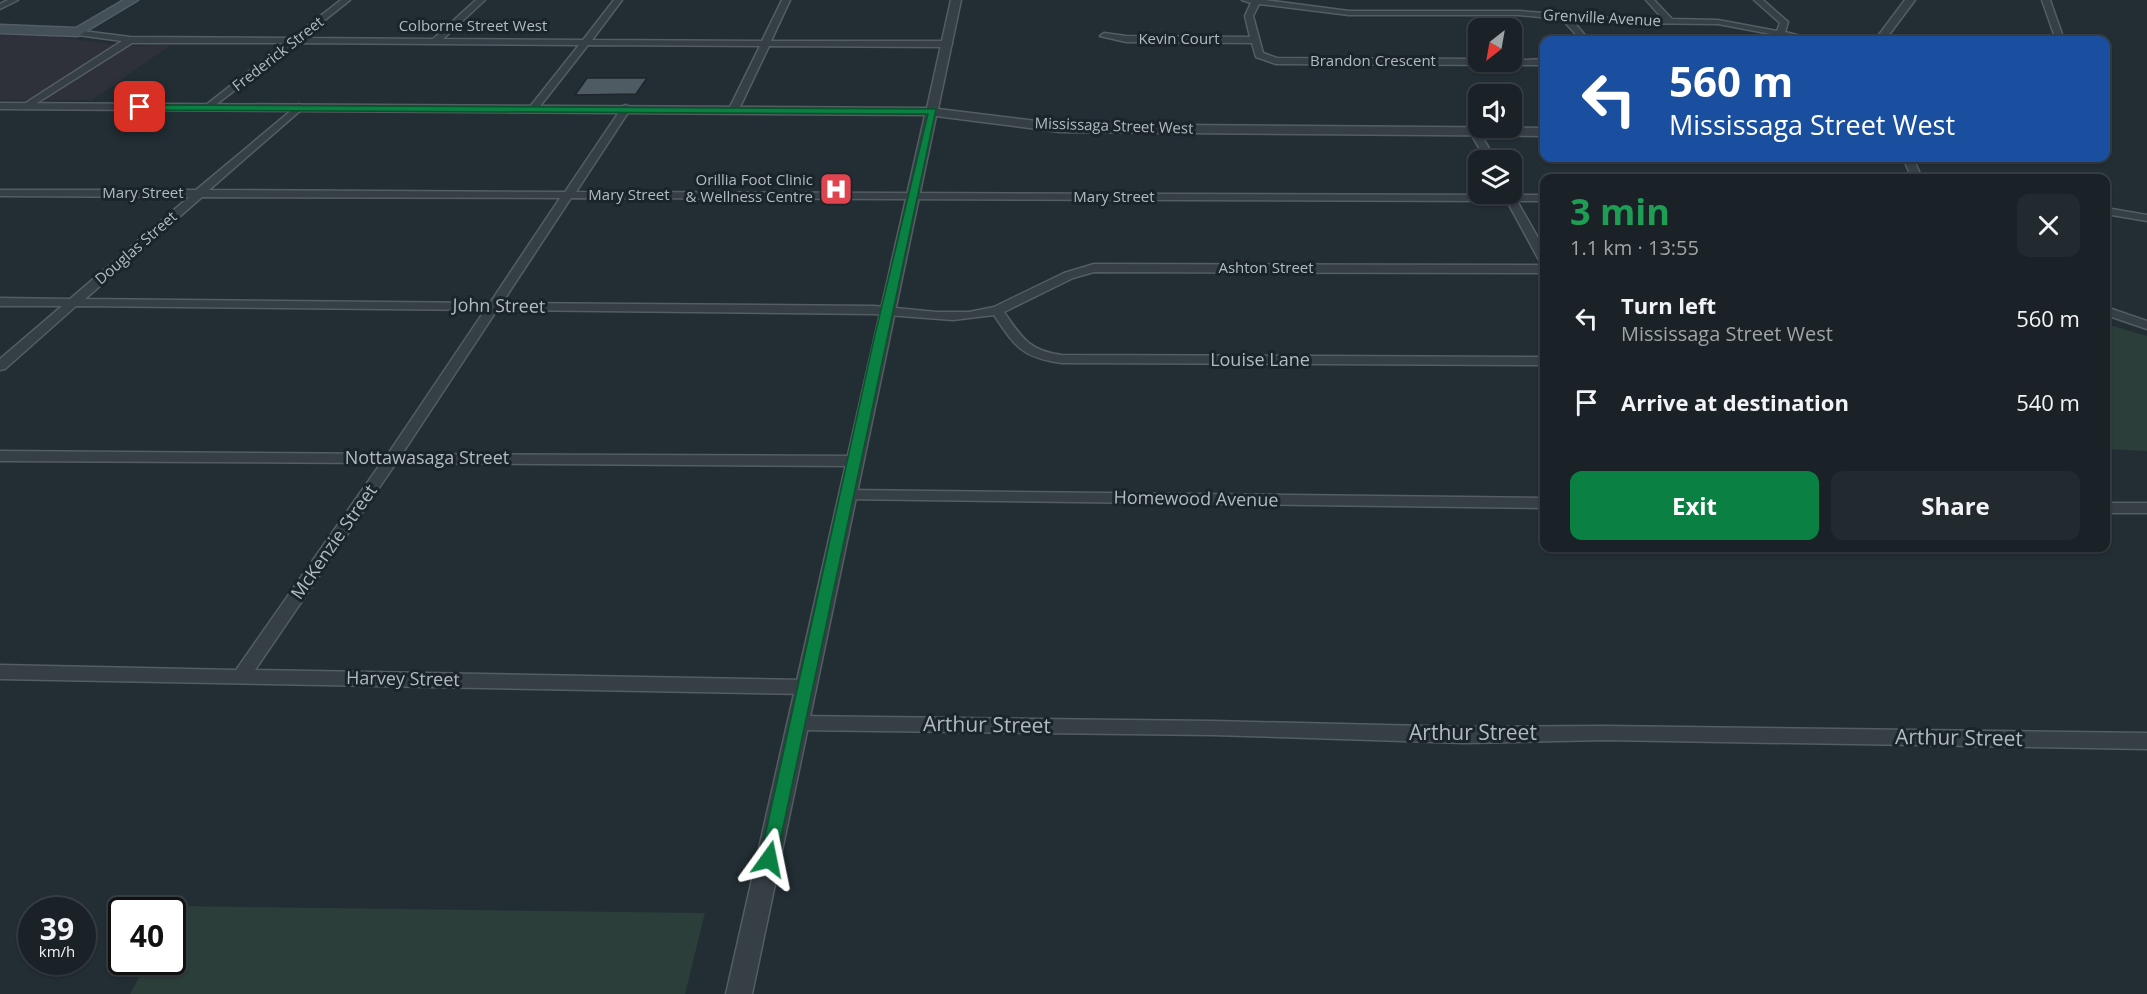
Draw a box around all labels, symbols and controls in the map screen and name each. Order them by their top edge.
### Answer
street label: Grenville Avenue [1543,4,1662,30]
street label: Frederick Street [228,11,327,95]
street label: Colborne Street West [399,15,547,35]
north arrow [1468,18,1522,72]
map controls [1468,18,1522,204]
street label: Kevin Court [1138,28,1220,48]
street label: Brandon Crescent [1310,50,1436,70]
text: 560 m [1669,52,1793,109]
icon: left [1570,60,1648,138]
pin [114,81,165,132]
button: sound [1468,84,1522,138]
icon: arrive [123,90,156,123]
text: Mississaga Street West [1669,106,1955,143]
street label: Mississaga Street West [1034,112,1194,138]
button: layers [1468,150,1522,204]
place label: Orillia Foot Clinic & Wellness Centre [686,169,813,206]
hospital icon: Orillia Foot Clinic & Wellness Centre [818,171,854,207]
street label: Mary Street [102,182,184,202]
street label: Mary Street [588,184,670,204]
street label: Mary Street [1073,186,1155,206]
text: 3 min [1570,187,1670,236]
button: close [2017,194,2080,257]
street label: Douglas Street [90,206,181,288]
text: 1.1 km · 13:55 [1570,234,1699,261]
street label: Ashton Street [1218,257,1314,277]
text: Turn left [1621,290,1716,320]
street label: John Street [450,292,546,318]
icon: left [1570,302,1603,335]
text: 560 m [2016,303,2080,333]
text: Mississaga Street West [1621,320,1833,347]
street label: Louise Lane [1210,347,1310,371]
icon: arrive [1570,386,1603,419]
text: Arrive at destination [1621,387,1849,417]
text: 540 m [2016,387,2080,417]
street label: Nottawasaga Street [345,445,509,469]
button: Exit [1570,471,1819,540]
button: Share [1831,471,2080,540]
street label: McKenzie Street [285,479,382,604]
street label: Homewood Avenue [1113,485,1279,511]
street label: Harvey Street [346,665,460,691]
street label: Arthur Street [923,709,1051,739]
street label: Arthur Street [1409,718,1537,746]
street label: Arthur Street [1895,722,2023,752]
position arrow [737,827,801,891]
speed limit sign: 40 [108,897,186,975]
text: 39 [40,908,74,949]
text: km/h [39,941,75,961]

